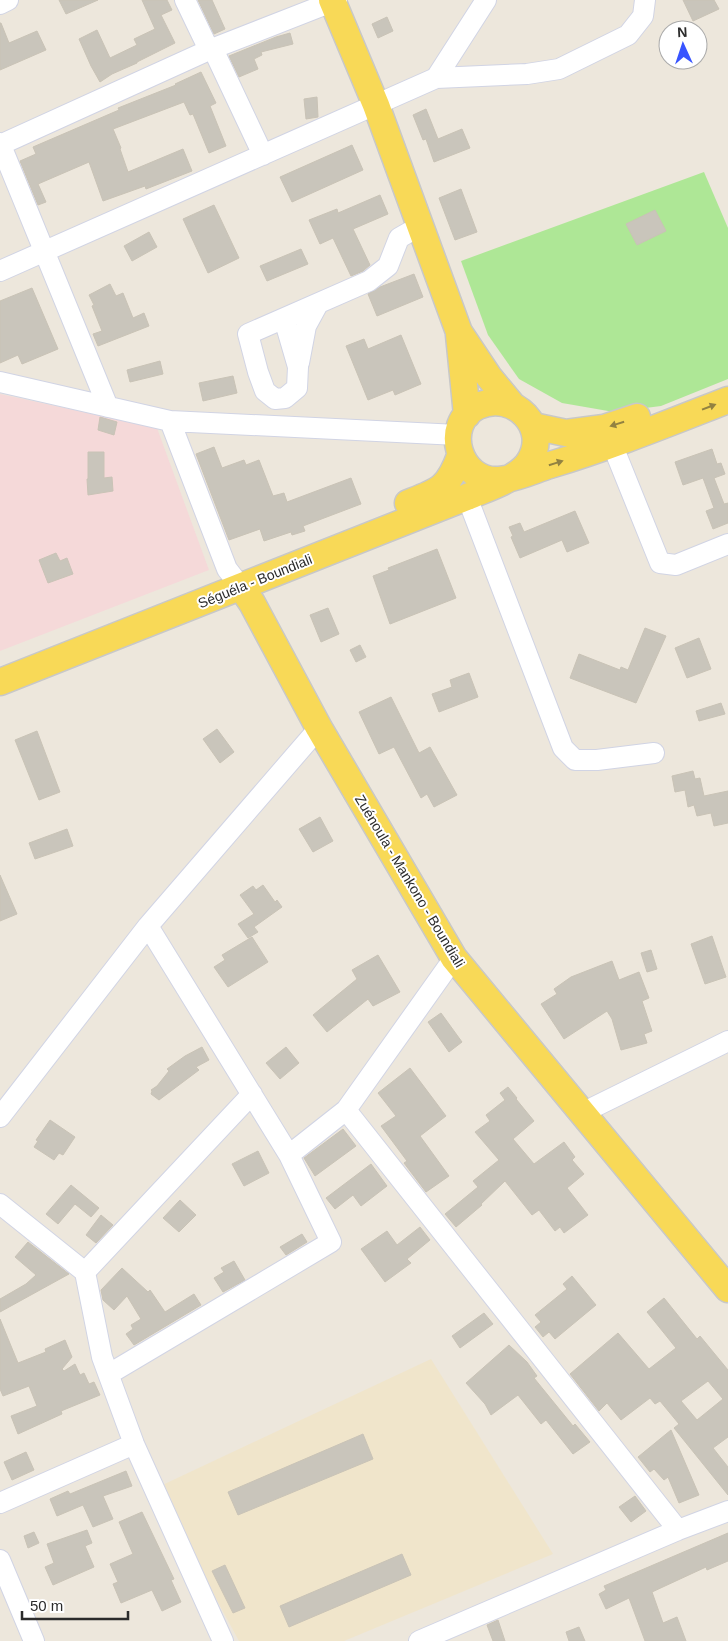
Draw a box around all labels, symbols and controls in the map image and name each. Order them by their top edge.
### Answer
north arrow [658,20,708,70]
text: N [677,24,688,40]
one-way arrow [702,403,717,411]
one-way arrow [610,420,625,428]
one-way arrow [549,459,564,467]
street label: Séguéla - Boundiali [196,551,314,611]
street label: Zuénoula - Mankono - Boundiali [352,792,468,970]
scale bar [22,1588,129,1620]
text: 50 m [30,1597,63,1614]

